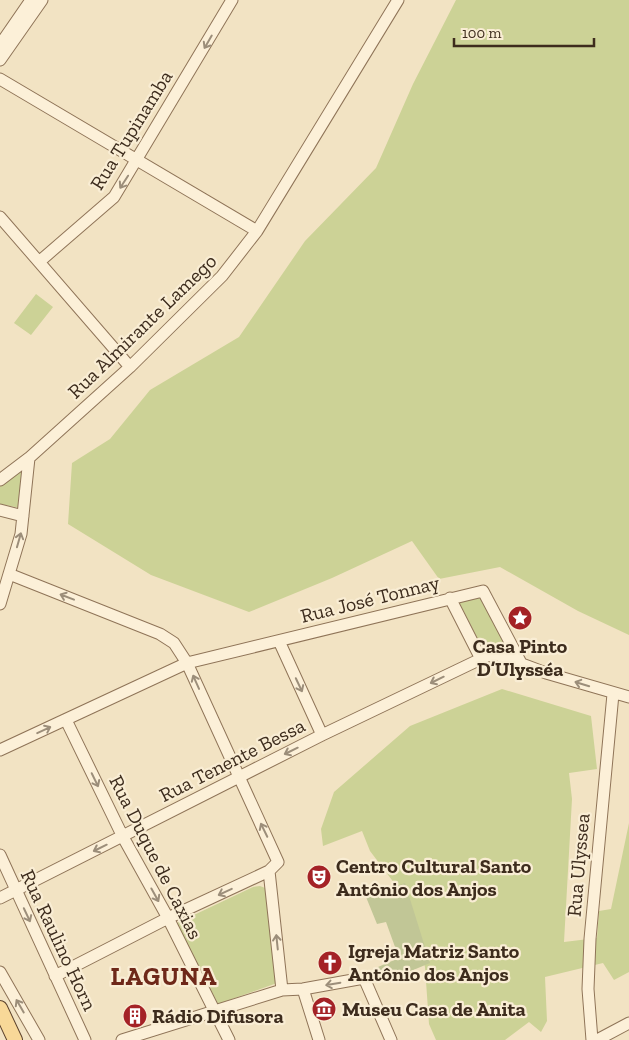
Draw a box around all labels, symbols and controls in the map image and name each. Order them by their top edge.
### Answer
scale bar [454,15,594,47]
text: 100 m [462,24,501,42]
one-way arrow [202,35,212,49]
street label: Rua Tupinamba [85,66,177,194]
one-way arrow [119,174,129,188]
street label: Rua Almirante Lamego [63,249,221,403]
one-way arrow [15,533,25,549]
street label: Rua José Tonnay [298,570,443,628]
one-way arrow [60,591,75,601]
place icon: Casa Pinto D’Ulysséa [507,605,533,631]
place label: Casa Pinto D’Ulysséa [473,634,568,681]
one-way arrow [191,675,201,690]
one-way arrow [430,675,445,685]
one-way arrow [295,677,304,692]
one-way arrow [575,679,590,688]
street label: Rua Tenente Bessa [155,713,309,807]
one-way arrow [36,725,51,734]
one-way arrow [284,747,299,756]
street label: Rua Duque de Caxias [104,771,208,943]
one-way arrow [91,772,100,787]
street label: Rua Ulyssea [562,812,595,918]
one-way arrow [258,823,268,838]
one-way arrow [92,843,107,853]
place label: Centro Cultural Santo Antônio dos Anjos [336,854,532,901]
theatre icon: Centro Cultural Santo Antônio dos Anjos [306,864,332,890]
street label: Rua Raulino Horn [16,866,102,1015]
one-way arrow [150,887,160,902]
one-way arrow [218,887,233,897]
one-way arrow [23,907,32,922]
one-way arrow [272,934,282,950]
place label: Igreja Matriz Santo Antônio dos Anjos [348,939,520,986]
church icon: Igreja Matriz Santo Antônio dos Anjos [317,950,343,976]
district label: LAGUNA [111,961,217,991]
one-way arrow [326,979,342,989]
museum icon: Museu Casa de Anita [311,996,337,1022]
place label: Museu Casa de Anita [342,997,526,1021]
one-way arrow [15,999,24,1014]
building icon: Rádio Difusora [122,1003,148,1029]
place label: Rádio Difusora [152,1004,284,1028]

